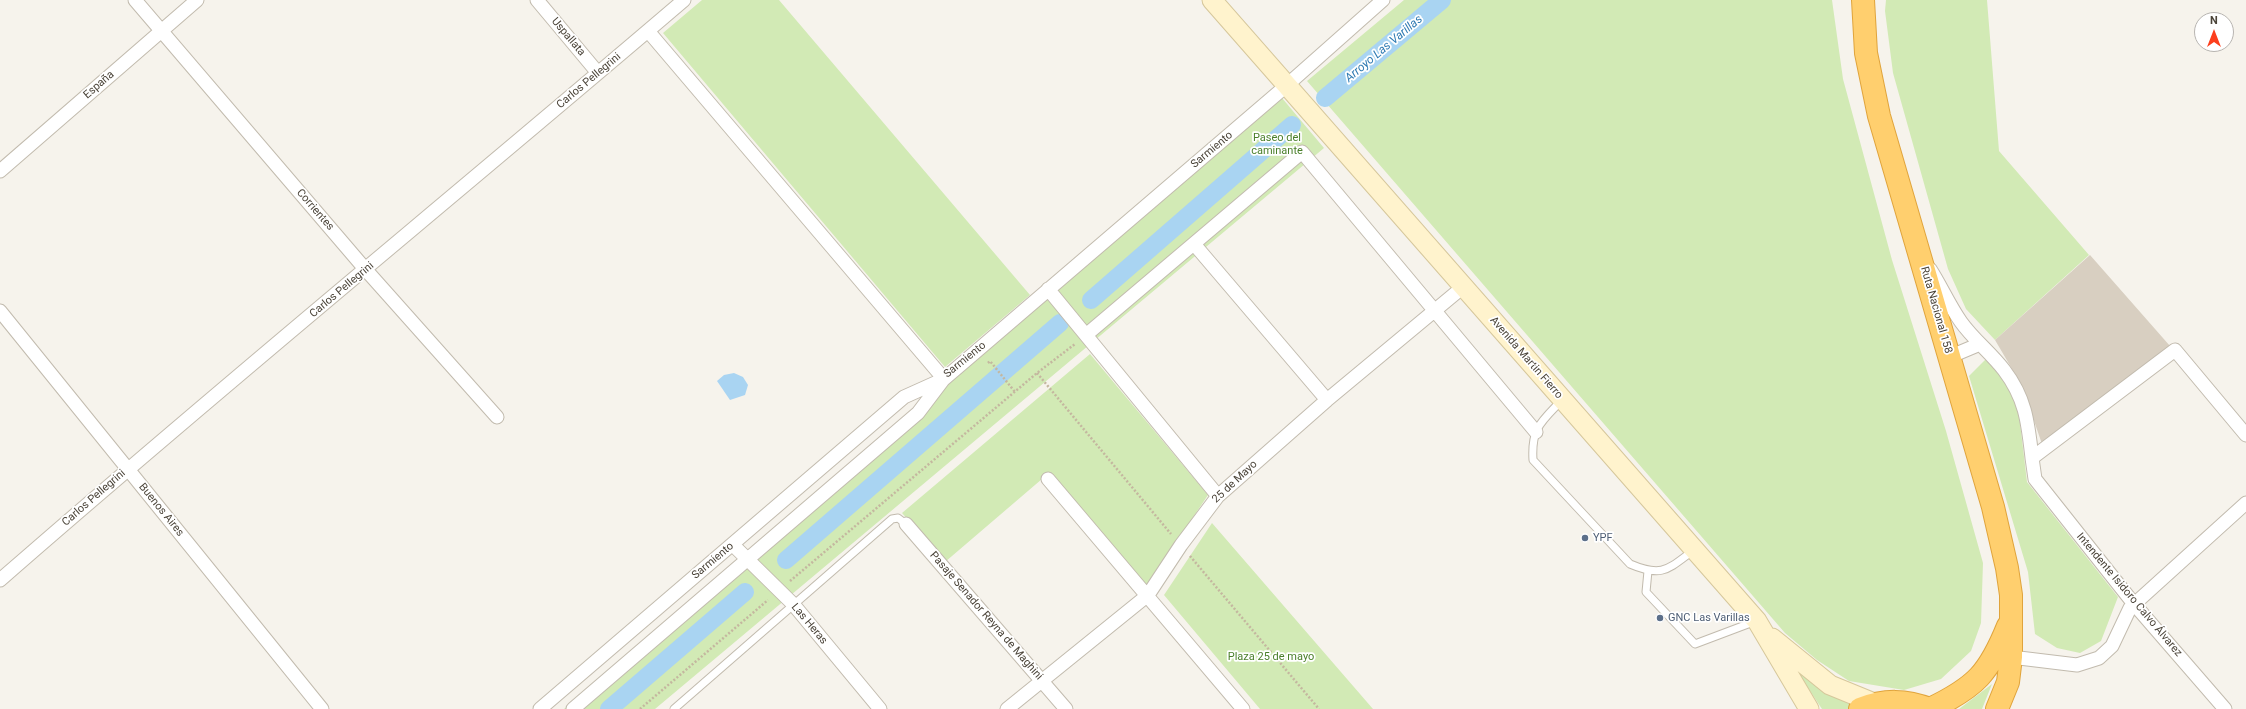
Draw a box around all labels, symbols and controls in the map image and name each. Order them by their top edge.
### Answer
water label: Arroyo Las Varillas [1342,12,1426,86]
north arrow [2194,12,2234,52]
text: N [2210,14,2218,27]
street label: Uspallata [548,15,588,59]
street label: Carlos Pellegrini [554,50,624,112]
street label: España [81,68,117,102]
street label: Sarmiento [1189,129,1235,171]
park label: Paseo del caminante [1251,131,1303,157]
street label: Corrientes [293,187,337,233]
street label: Carlos Pellegrini [307,259,377,321]
street label: Ruta Nacional 158 [1917,265,1955,355]
street label: Avenida Martin Fierro [1487,314,1565,402]
street label: Sarmiento [941,339,989,381]
street label: 25 de Mayo [1210,458,1260,506]
street label: Carlos Pellegrini [60,467,128,529]
street label: Buenos Aires [136,481,186,539]
street label: Intendente Isidoro Calvo Álvarez [2073,530,2185,660]
place label: YPF [1593,531,1613,545]
marker: YPF [1580,533,1590,543]
street label: Sarmiento [690,540,736,582]
street label: Pasaje Senador Reyna de Maghini [927,549,1045,683]
street label: Las Heras [788,601,830,647]
place label: GNC Las Varillas [1668,611,1750,625]
marker: GNC Las Varillas [1655,613,1665,623]
park label: Plaza 25 de mayo [1228,650,1314,664]

